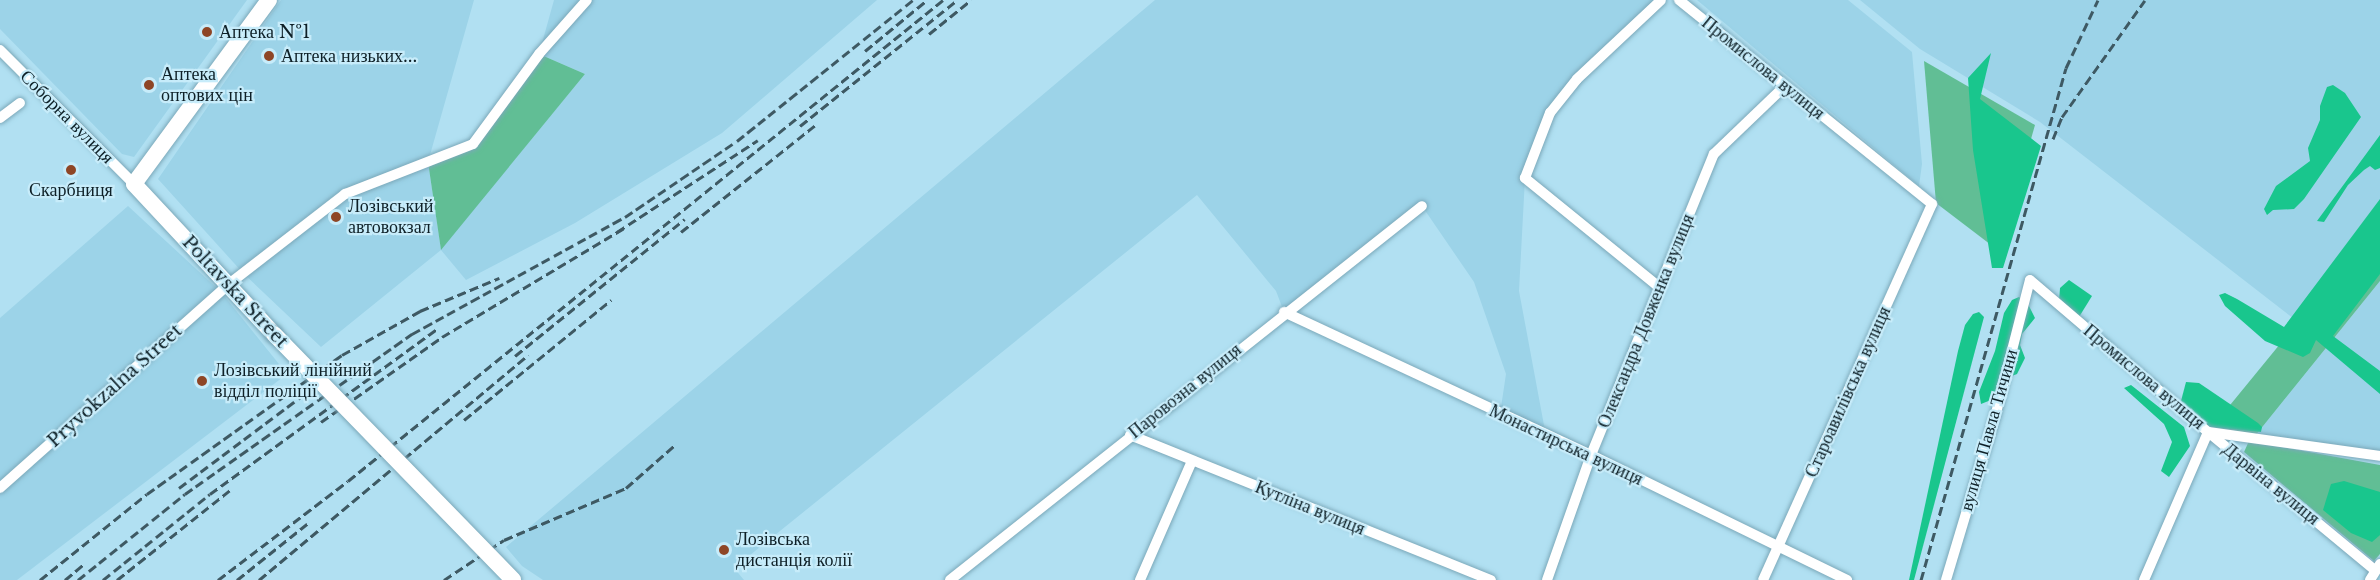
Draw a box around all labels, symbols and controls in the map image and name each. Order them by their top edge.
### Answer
street label: Промислова вулиця [1697,12,1829,124]
place label: Аптека №1 [219,21,310,43]
marker: Аптека №1 [200,25,214,39]
place label: Аптека низьких... [281,45,417,67]
marker: Аптека низьких... [262,49,276,63]
place label: Аптека оптових цін [161,64,253,106]
street label: Соборна вулиця [16,66,118,168]
marker: Аптека оптових цін [142,78,156,92]
marker: Скарбниця [64,163,78,177]
place label: Скарбниця [29,179,113,201]
place label: Лозівський автовокзал [348,196,433,238]
marker: Лозівський автовокзал [329,210,343,224]
street label: Олександра Довженка вулиця [1593,211,1699,431]
street label: Poltavska Street [178,232,292,352]
street label: Староавилівська вулиця [1801,303,1895,481]
street label: Pryvokzalna Street [43,320,187,452]
street label: Промислова вулиця [2079,320,2209,434]
street label: Паровозна вулиця [1124,339,1246,443]
street label: вулиця Павла Тичини [1956,347,2022,513]
place label: Лозівський лінійний відділ поліції [214,360,372,403]
marker: Лозівський лінійний відділ поліції [195,374,209,388]
street label: Монастирська вулиця [1486,400,1646,490]
street label: Дарвіна вулиця [2218,438,2324,530]
street label: Кутліна вулиця [1252,476,1368,540]
place label: Лозівська дистанція колії [736,529,852,572]
marker: Лозівська дистанція колії [717,543,731,557]

